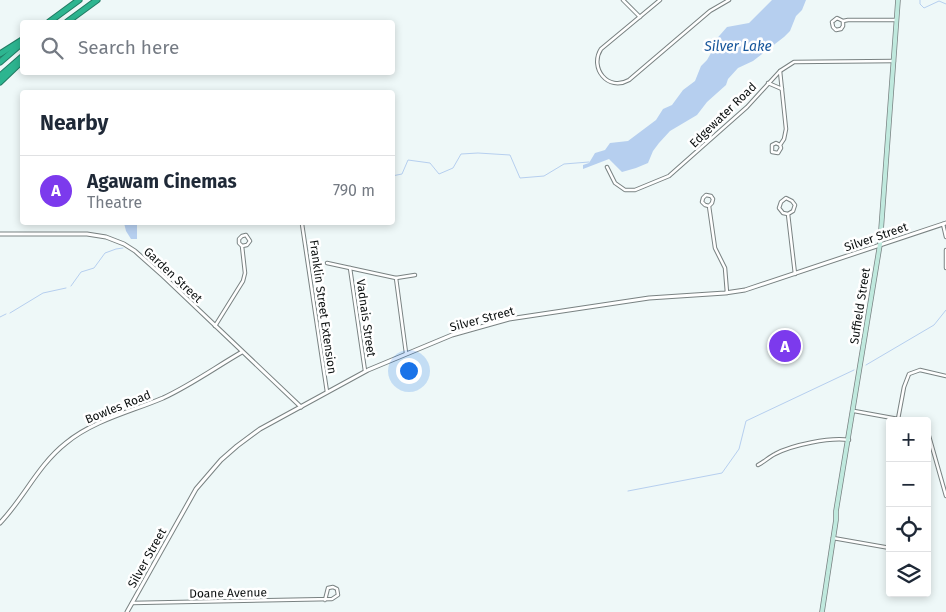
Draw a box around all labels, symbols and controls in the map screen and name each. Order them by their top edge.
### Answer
search box [20,20,395,75]
icon: search [38,34,66,62]
text: Search here [78,36,179,59]
water label: Silver Lake [703,38,772,55]
street label: Edgewater Road [687,80,759,150]
text: Nearby [40,110,108,136]
text: Agawam Cinemas [87,170,237,193]
text: A [51,181,61,200]
text: 790 m [333,181,375,200]
text: Theatre [87,193,142,212]
street label: Silver Street [842,219,910,254]
street label: Franklin Street Extension [307,239,339,375]
street label: Garden Street [141,244,206,306]
street label: Suffield Street [847,266,873,345]
street label: Vadnais Street [354,278,378,358]
street label: Silver Street [448,304,516,334]
pin: A [769,327,801,365]
your location [396,358,422,384]
street label: Bowles Road [83,388,153,426]
map controls [886,417,931,597]
button: + [886,417,931,462]
button: − [886,462,931,507]
button: locate [886,507,931,552]
street label: Silver Street [125,525,169,590]
button: layers [886,552,931,597]
street label: Doane Avenue [189,585,267,601]

